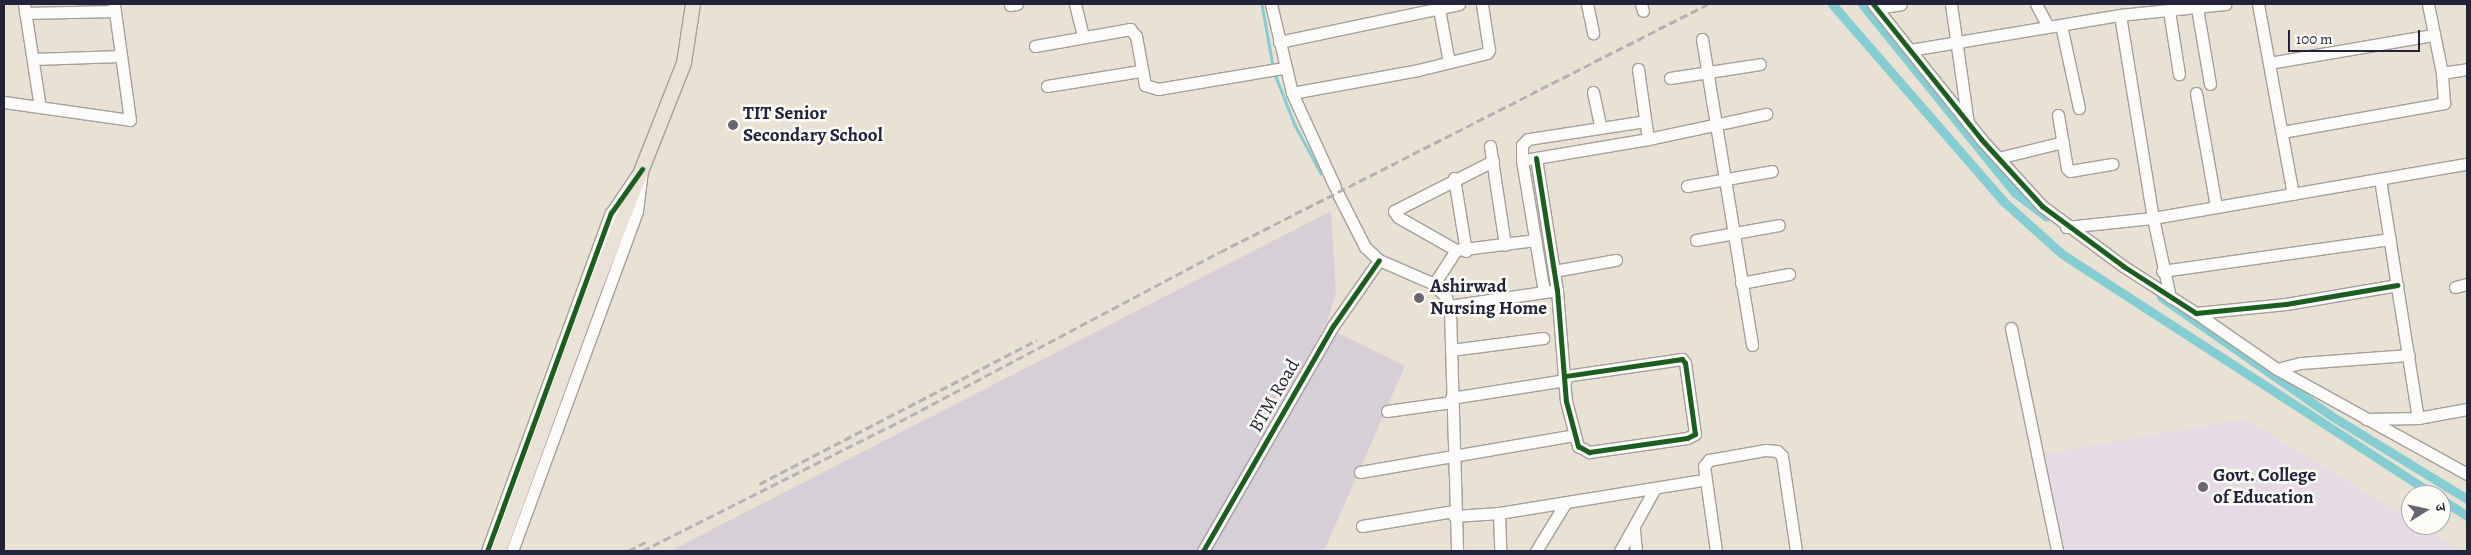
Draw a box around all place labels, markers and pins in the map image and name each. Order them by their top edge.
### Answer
place label: TIT Senior Secondary School [743,103,883,147]
marker: TIT Senior Secondary School [727,119,739,131]
place label: Ashirwad Nursing Home [1430,276,1547,320]
marker: Ashirwad Nursing Home [1412,291,1426,305]
place label: Govt. College of Education [2213,465,2317,509]
marker: Govt. College of Education [2197,481,2209,493]

